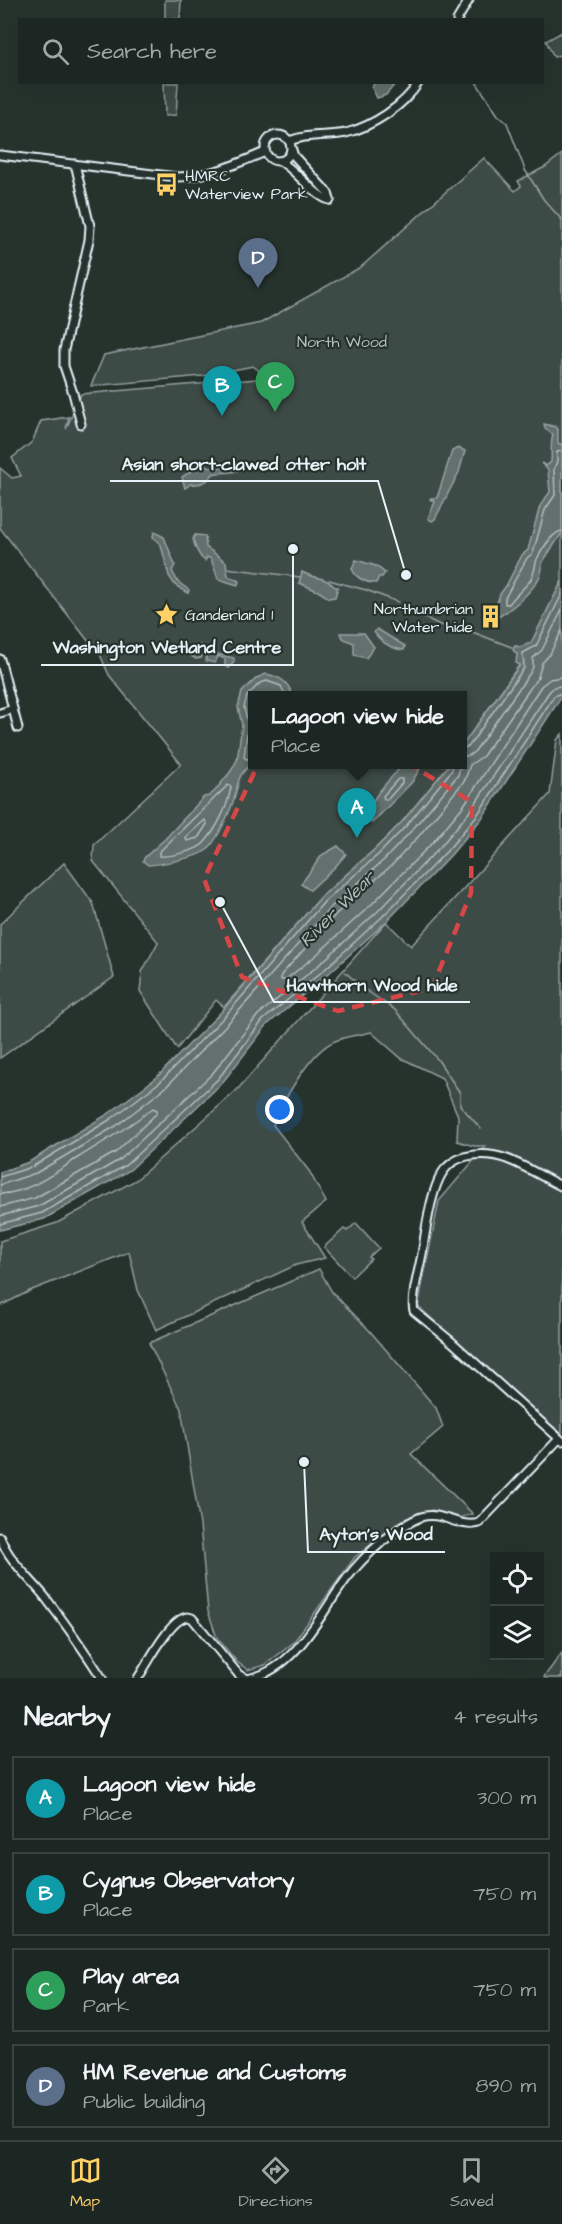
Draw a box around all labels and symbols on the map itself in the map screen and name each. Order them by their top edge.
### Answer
place label: HMRC Waterview Park [185,165,308,205]
bus stop icon: HMRC Waterview Park [154,171,180,197]
pin: D [238,238,278,288]
park label: North Wood [297,331,387,353]
pin: C [256,362,294,412]
pin: B [202,366,242,416]
callout: Asian short-clawed otter holt [110,445,378,481]
text: Asian short-clawed otter holt [122,452,367,477]
place label: Northumbrian Water hide [374,598,473,638]
place icon: Ganderland 1 [154,601,180,627]
place label: Ganderland 1 [185,604,273,626]
building icon: Northumbrian Water hide [478,604,504,630]
callout: Washington Wetland Centre [41,629,293,665]
text: Washington Wetland Centre [52,635,281,661]
pin: A [338,788,376,838]
water label: River Wear [294,865,382,953]
callout: Hawthorn Wood hide [274,966,470,1002]
text: Hawthorn Wood hide [286,973,458,998]
your location [265,1095,294,1124]
callout: Ayton's Wood [308,1516,445,1552]
text: Ayton's Wood [319,1522,433,1548]

